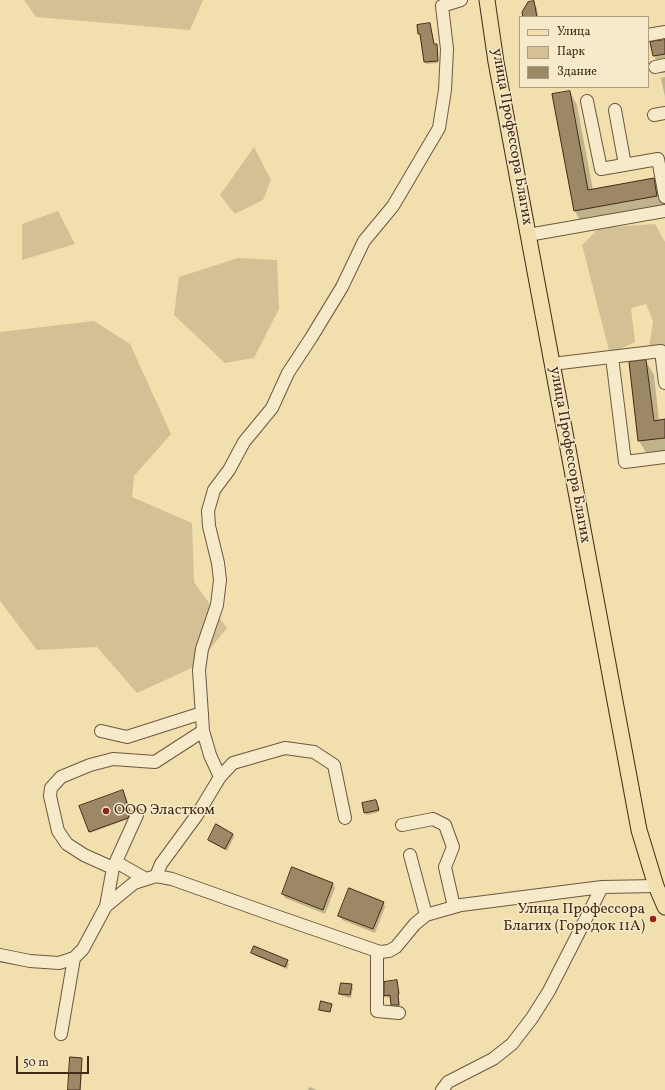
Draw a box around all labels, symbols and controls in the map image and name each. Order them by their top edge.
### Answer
legend [519,16,649,88]
text: Улица [557,24,590,40]
text: Парк [557,44,585,60]
street label: улица Профессора Благих [487,47,535,227]
text: Здание [557,64,597,80]
street label: улица Профессора Благих [545,365,593,545]
place label: ООО Эластком [114,802,215,820]
marker: ООО Эластком [101,806,111,816]
place label: Улица Профессора Благих (Городок 11А) [503,901,645,936]
marker: Улица Профессора Благих (Городок 11А) [648,914,658,924]
scale bar [18,1048,91,1074]
text: 50 m [23,1055,49,1071]

